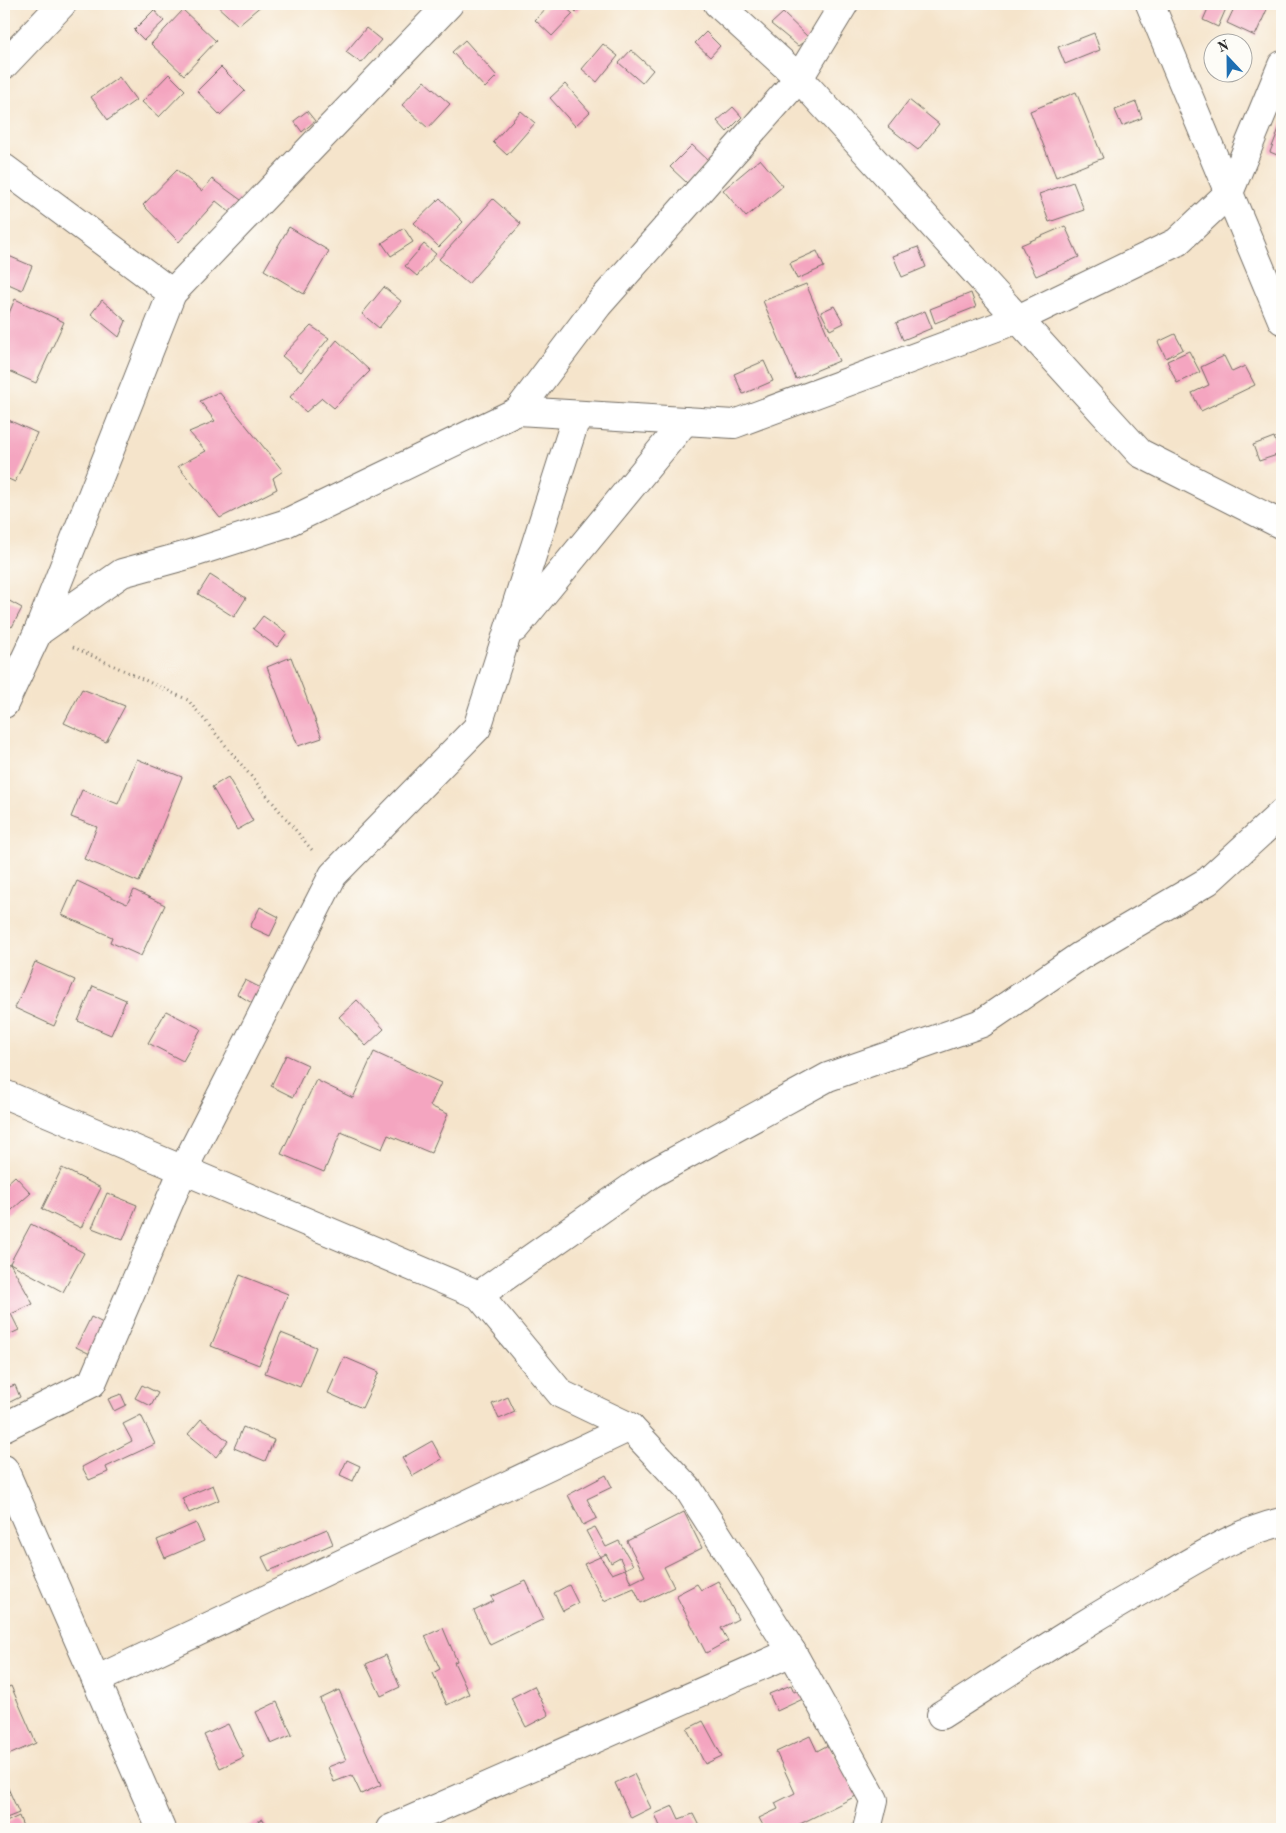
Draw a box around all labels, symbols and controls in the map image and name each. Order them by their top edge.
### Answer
north arrow [1204,32,1254,82]
text: N [1216,38,1231,55]

